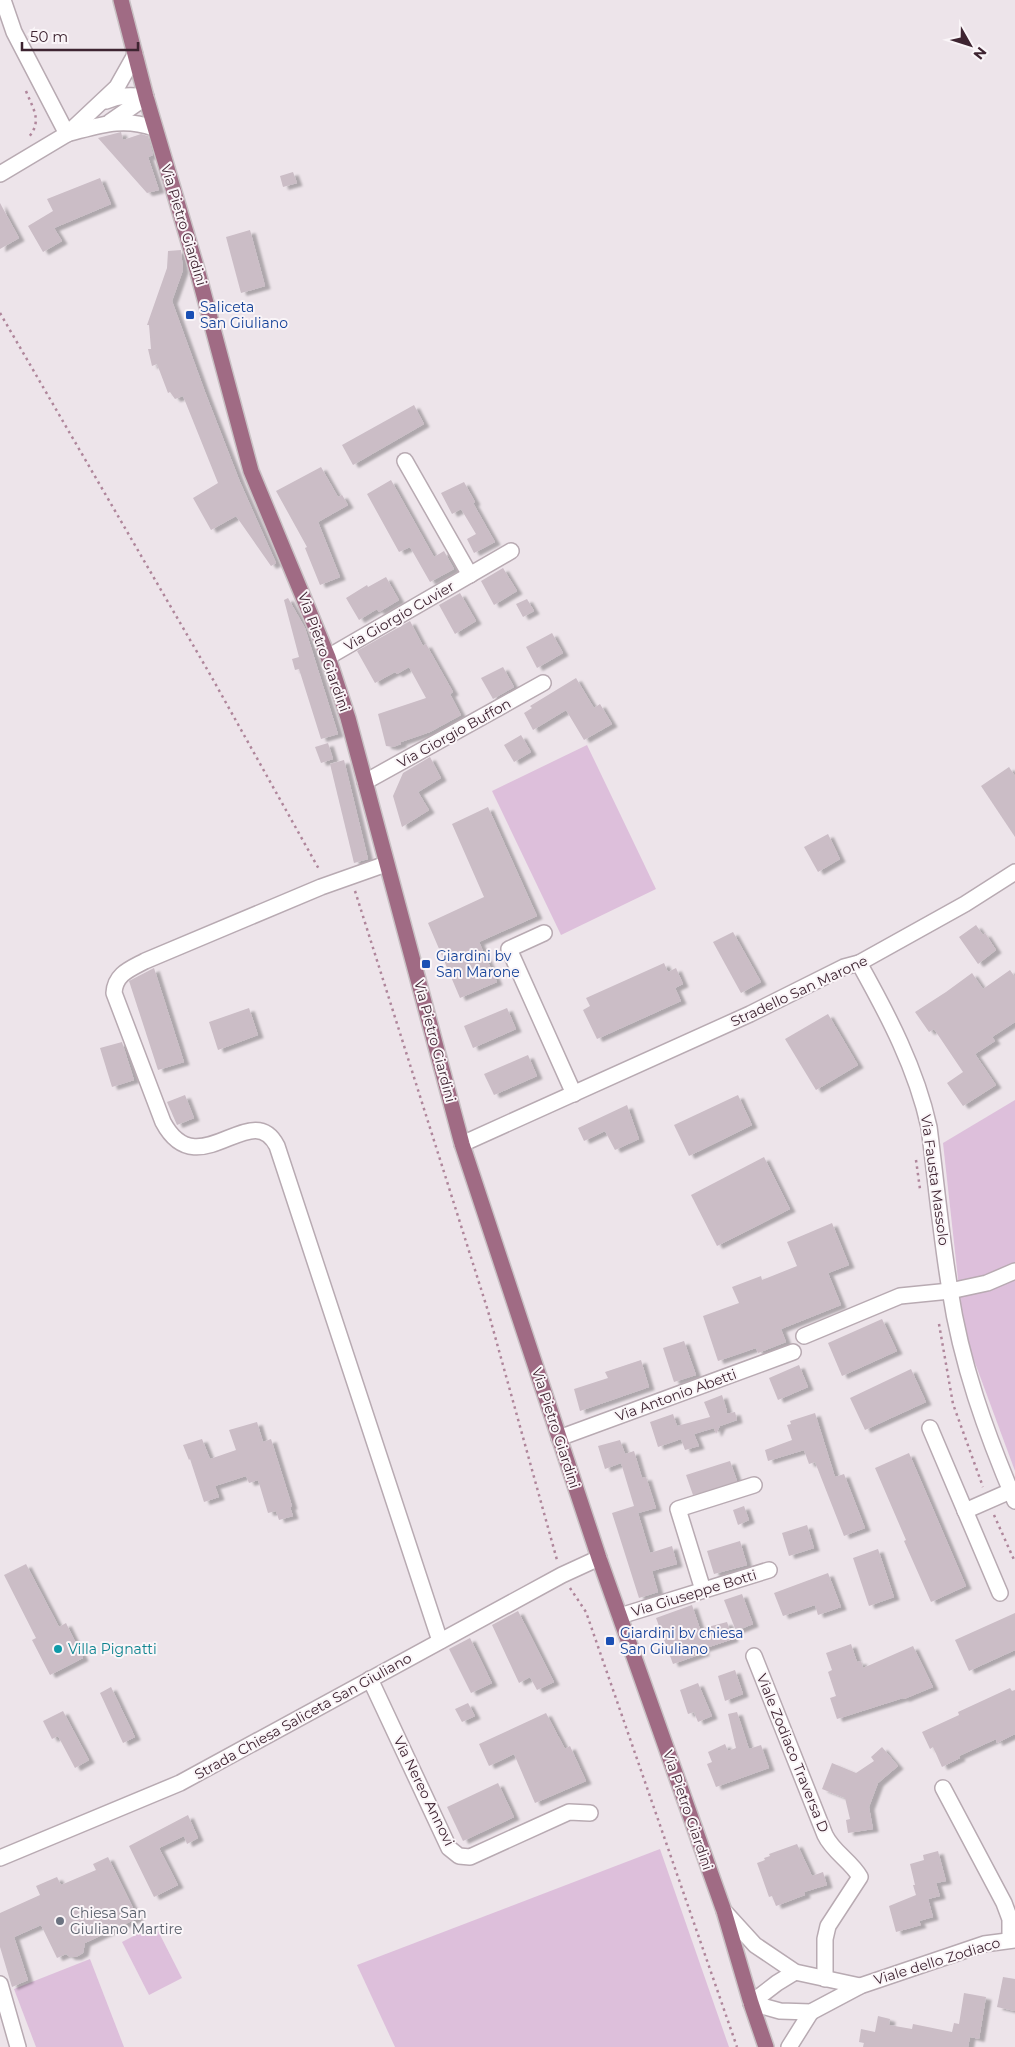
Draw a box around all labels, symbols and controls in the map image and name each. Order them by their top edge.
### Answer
scale bar [22,20,139,52]
north arrow [945,20,995,70]
text: 50 m [30,27,68,46]
text: N [970,43,991,63]
street label: Via Pietro Giardini [157,162,211,288]
place label: Saliceta San Giuliano [200,298,288,332]
marker: Saliceta San Giuliano [184,309,196,321]
street label: Via Giorgio Cuvier [341,577,458,655]
street label: Via Pietro Giardini [294,590,354,714]
street label: Via Giorgio Buffon [394,694,514,772]
place label: Giardini bv San Marone [436,947,520,981]
street label: Stradello San Marone [728,951,870,1031]
marker: Giardini bv San Marone [420,958,432,970]
street label: Via Pietro Giardini [410,978,460,1104]
street label: Via Fausta Massolo [917,1113,953,1247]
street label: Via Pietro Giardini [528,1365,584,1491]
street label: Via Antonio Abetti [613,1365,739,1425]
street label: Via Giuseppe Botti [629,1565,759,1621]
place label: Giardini bv chiesa San Giuliano [620,1624,744,1658]
marker: Giardini bv chiesa San Giuliano [604,1635,616,1647]
place label: Villa Pignatti [68,1640,157,1658]
marker: Villa Pignatti [52,1643,64,1655]
street label: Strada Chiesa Saliceta San Giuliano [191,1649,415,1783]
street label: Viale Zodiaco Traversa D [753,1671,833,1835]
street label: Via Nereo Annovi [390,1733,458,1849]
street label: Via Pietro Giardini [659,1748,717,1872]
place label: Chiesa San Giuliano Martire [70,1904,183,1938]
marker: Chiesa San Giuliano Martire [54,1915,66,1927]
street label: Viale dello Zodiaco [872,1933,1003,1989]

